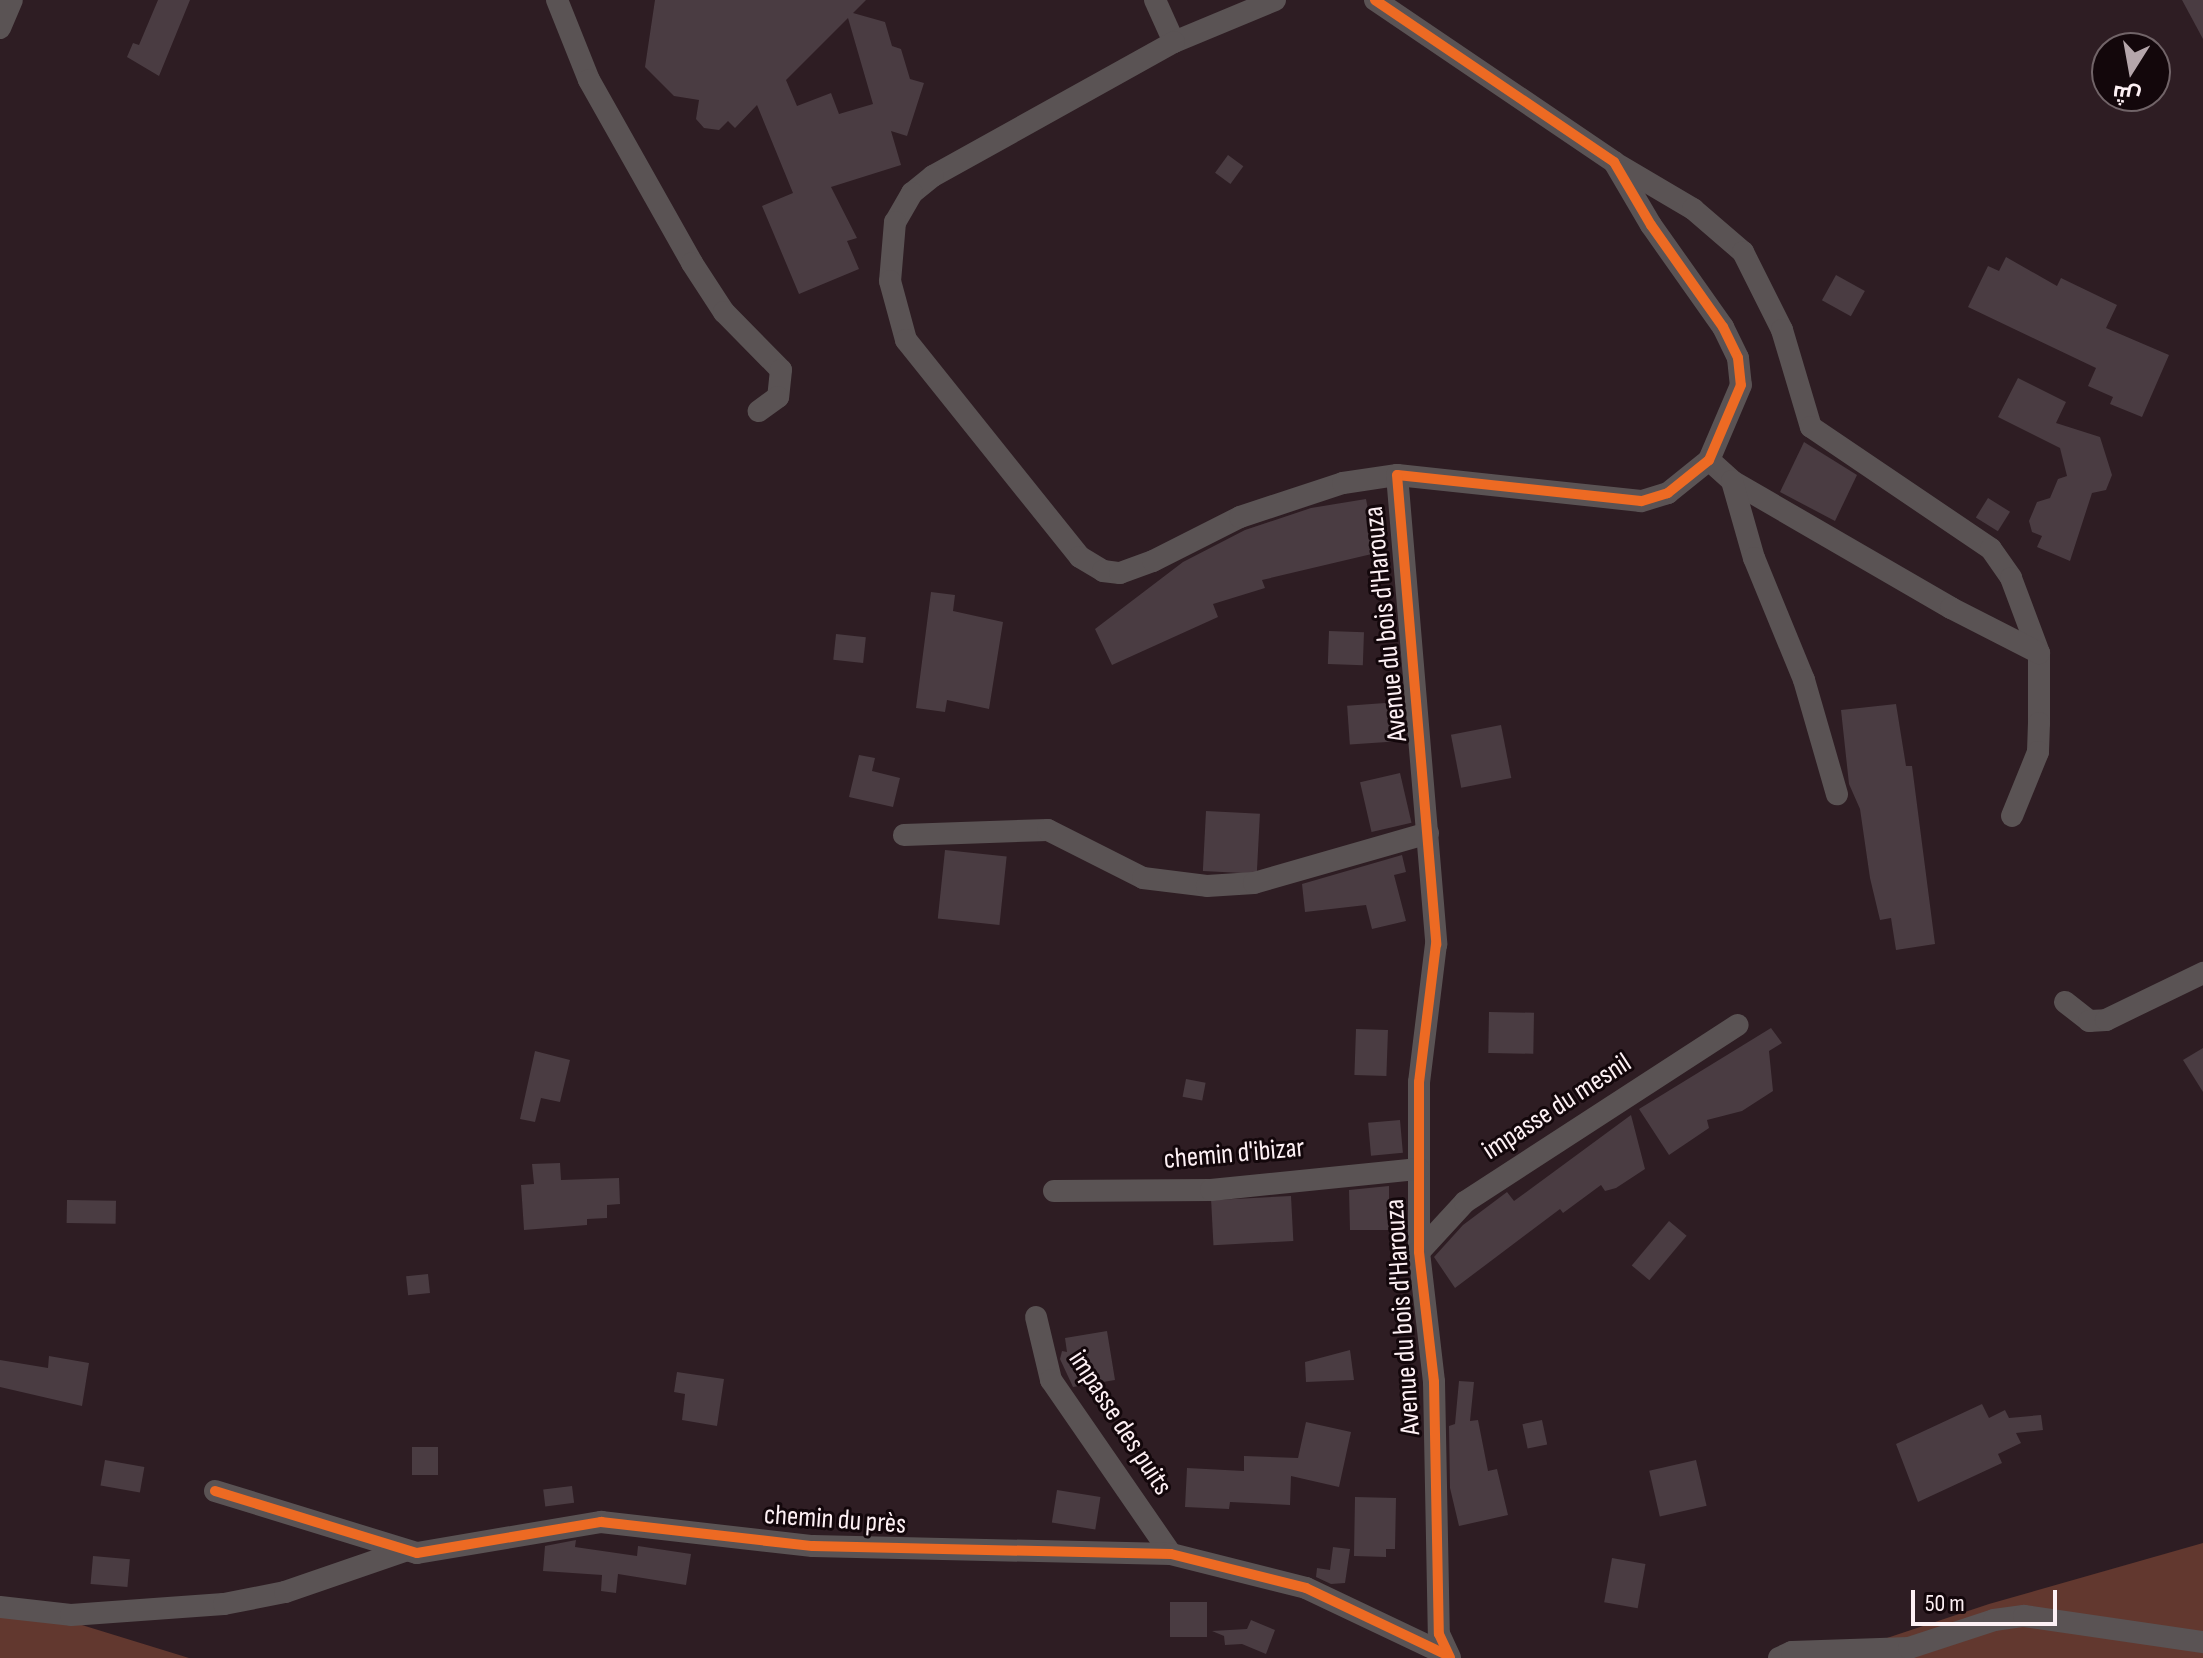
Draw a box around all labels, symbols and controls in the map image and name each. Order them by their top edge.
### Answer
north arrow [2091,32,2171,112]
text: ش [2110,78,2143,110]
street label: Avenue du bois d'Harouza [1357,505,1415,743]
street label: impasse du mesnil [1476,1046,1638,1168]
street label: chemin d'ibizar [1162,1131,1306,1177]
street label: Avenue du bois d'Harouza [1378,1198,1428,1436]
street label: impasse des puits [1061,1345,1179,1501]
street label: chemin du près [763,1498,907,1542]
scale bar [1915,1574,2061,1624]
text: 50 m [1925,1589,1965,1618]

